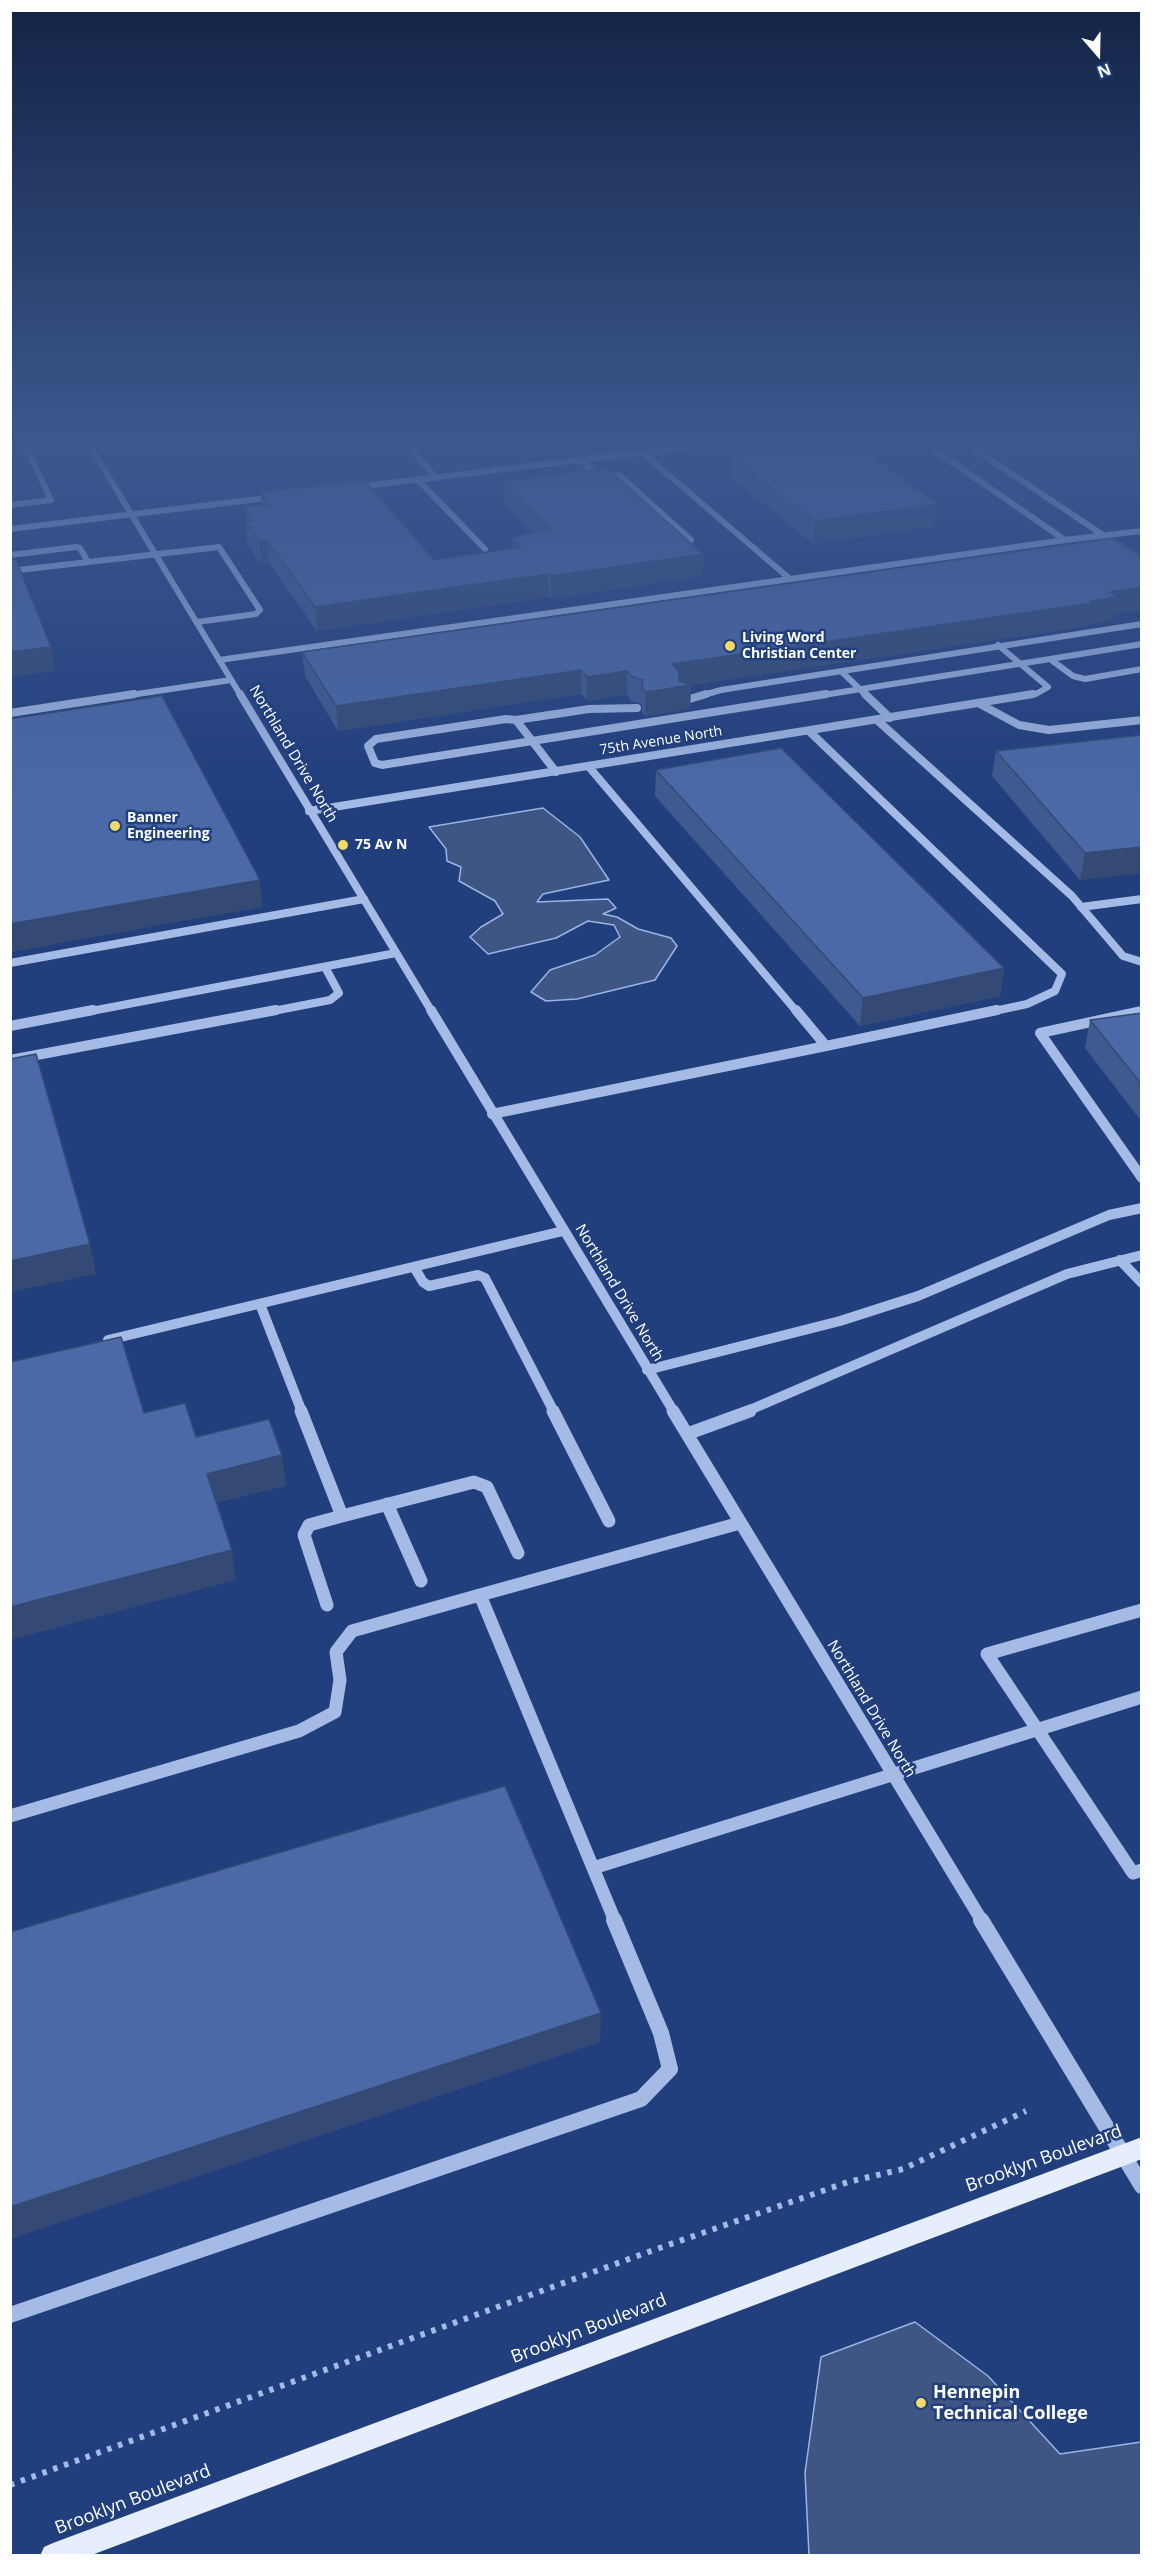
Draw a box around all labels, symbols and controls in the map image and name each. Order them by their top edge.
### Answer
north arrow [1068,24,1128,84]
text: N [1094,58,1114,83]
place label: Living Word Christian Center [742,630,856,662]
marker: Living Word Christian Center [723,639,737,653]
street label: Northland Drive North [245,682,341,826]
street label: 75th Avenue North [599,723,723,759]
place label: Banner Engineering [127,810,210,843]
marker: Banner Engineering [108,819,122,833]
place label: 75 Av N [355,837,407,853]
marker: 75 Av N [336,838,350,852]
street label: Northland Drive North [571,1221,667,1365]
street label: Northland Drive North [823,1637,919,1781]
street label: Brooklyn Boulevard [963,2121,1125,2197]
street label: Brooklyn Boulevard [508,2289,670,2369]
place label: Hennepin Technical College [933,2382,1088,2424]
marker: Hennepin Technical College [914,2396,928,2410]
street label: Brooklyn Boulevard [52,2460,214,2540]

